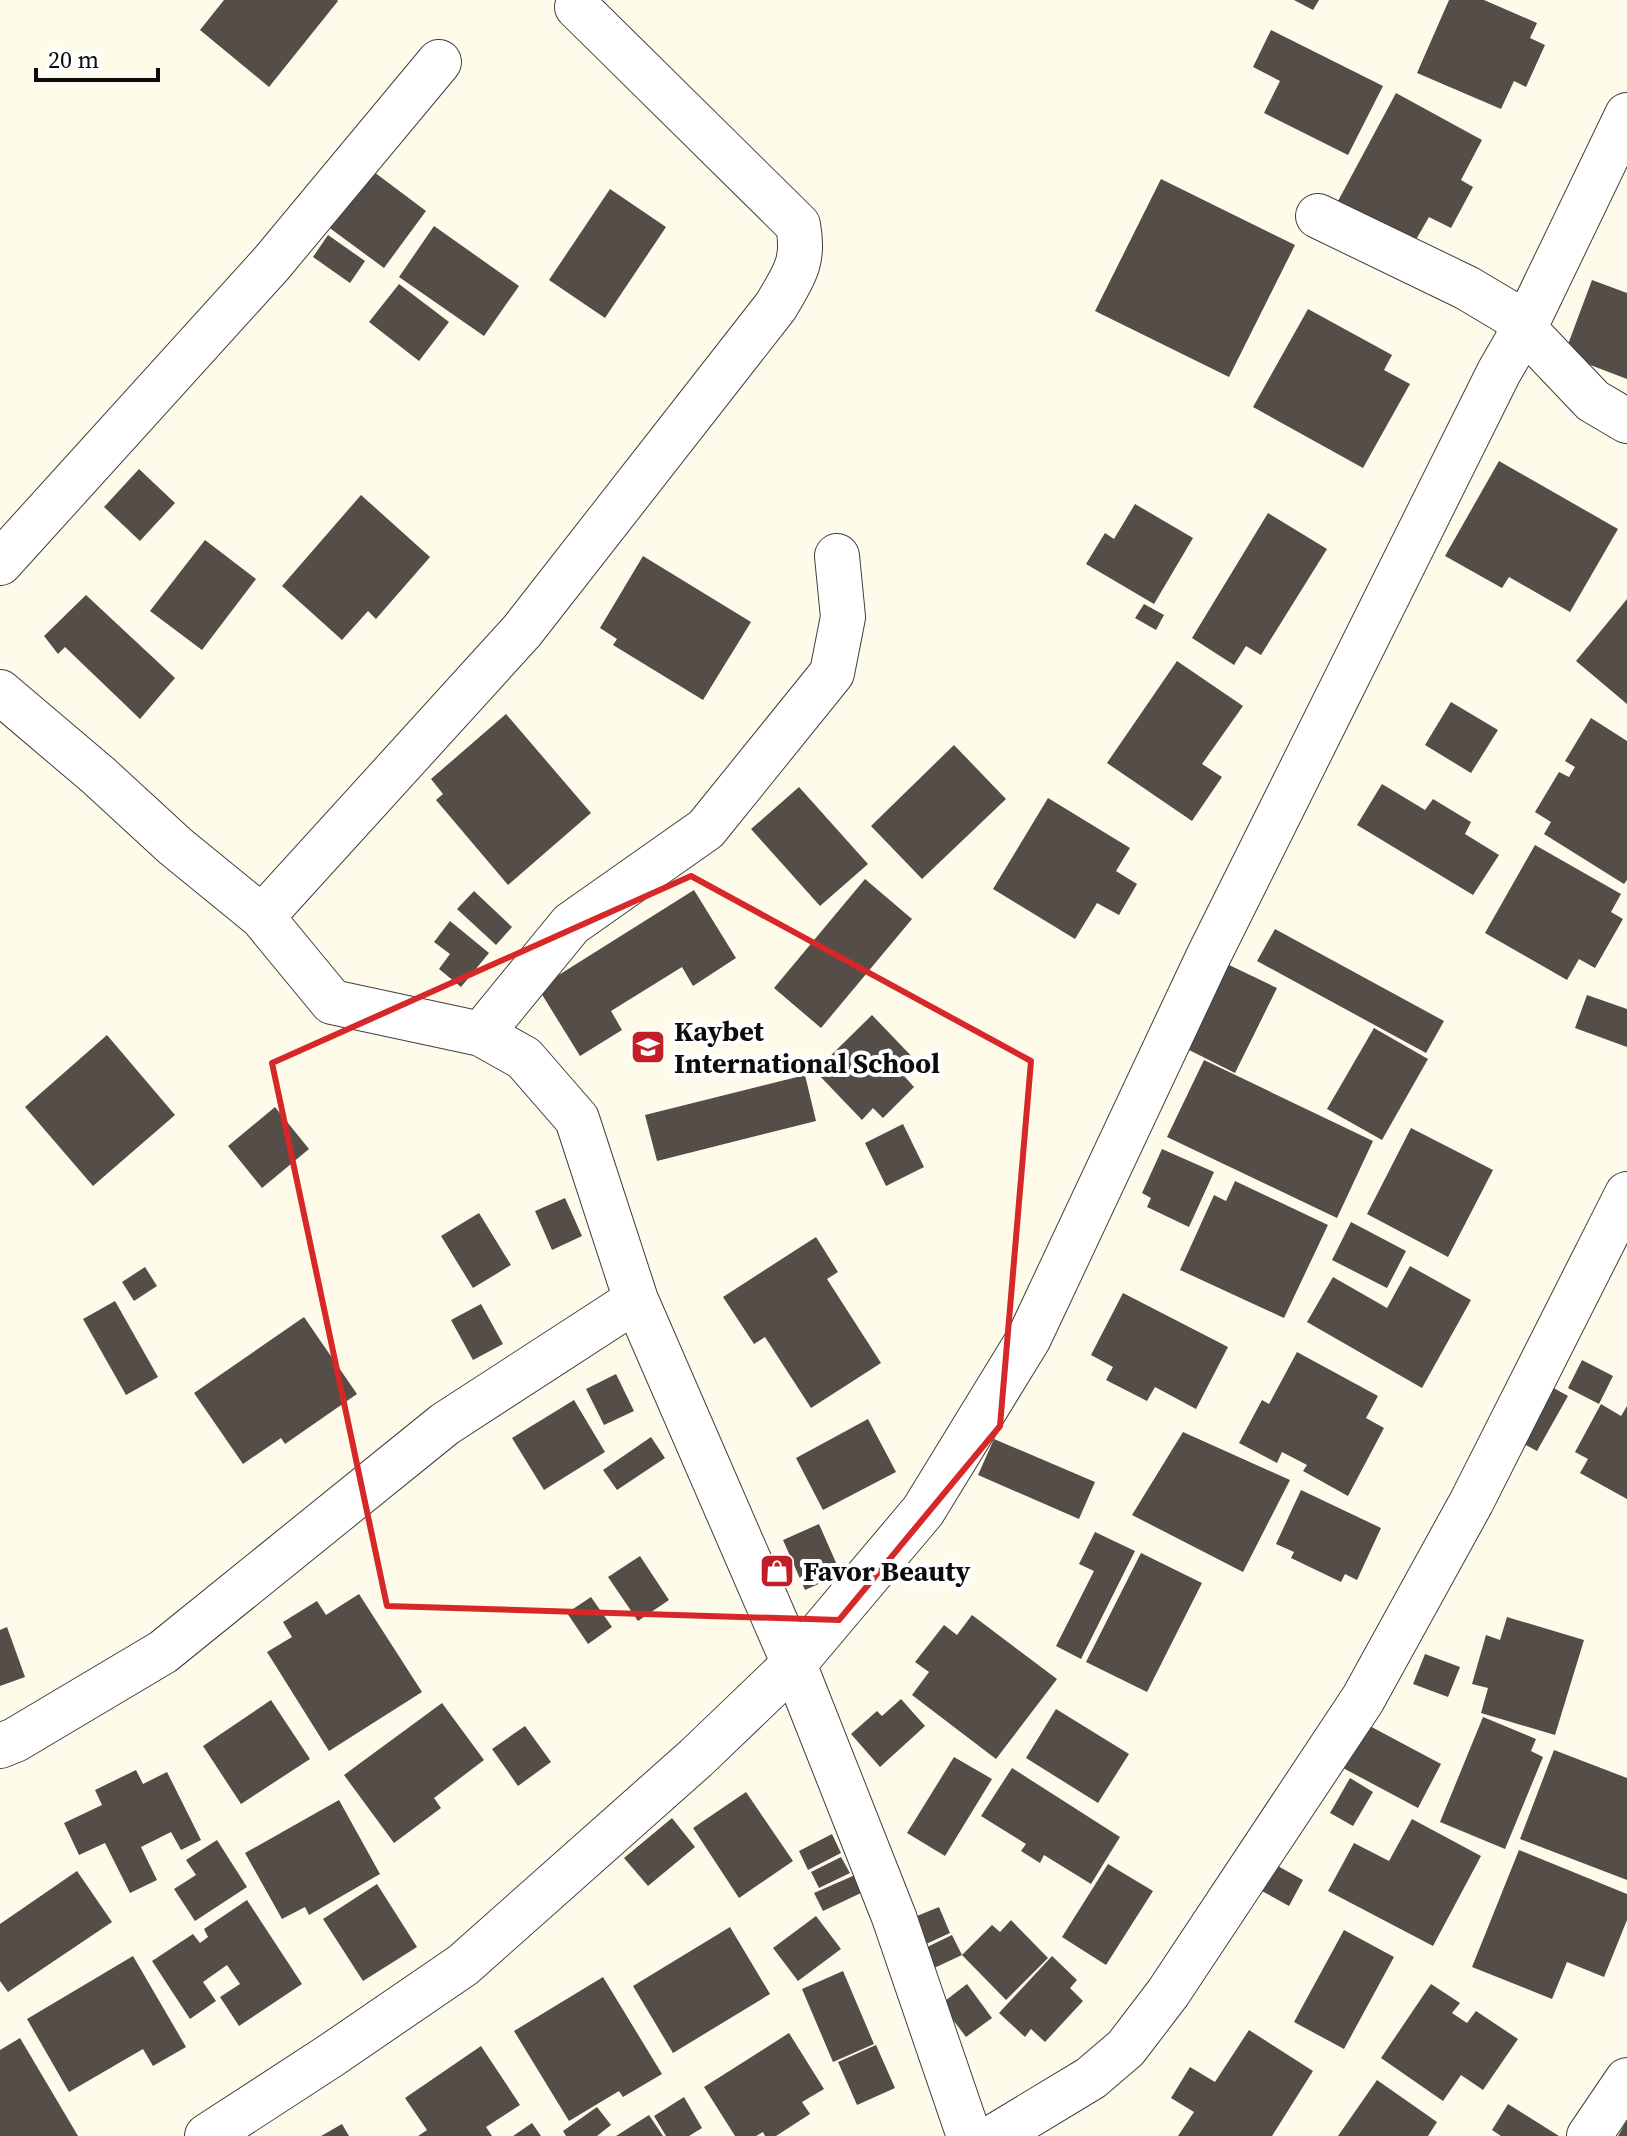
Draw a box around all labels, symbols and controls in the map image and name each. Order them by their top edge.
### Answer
scale bar [36,32,158,82]
text: 20 m [48,43,99,76]
place label: Kaybet International School [674,1012,940,1082]
school or university icon: Kaybet International School [629,1028,667,1066]
shop icon: Favor Beauty [758,1552,796,1590]
place label: Favor Beauty [803,1552,970,1590]

